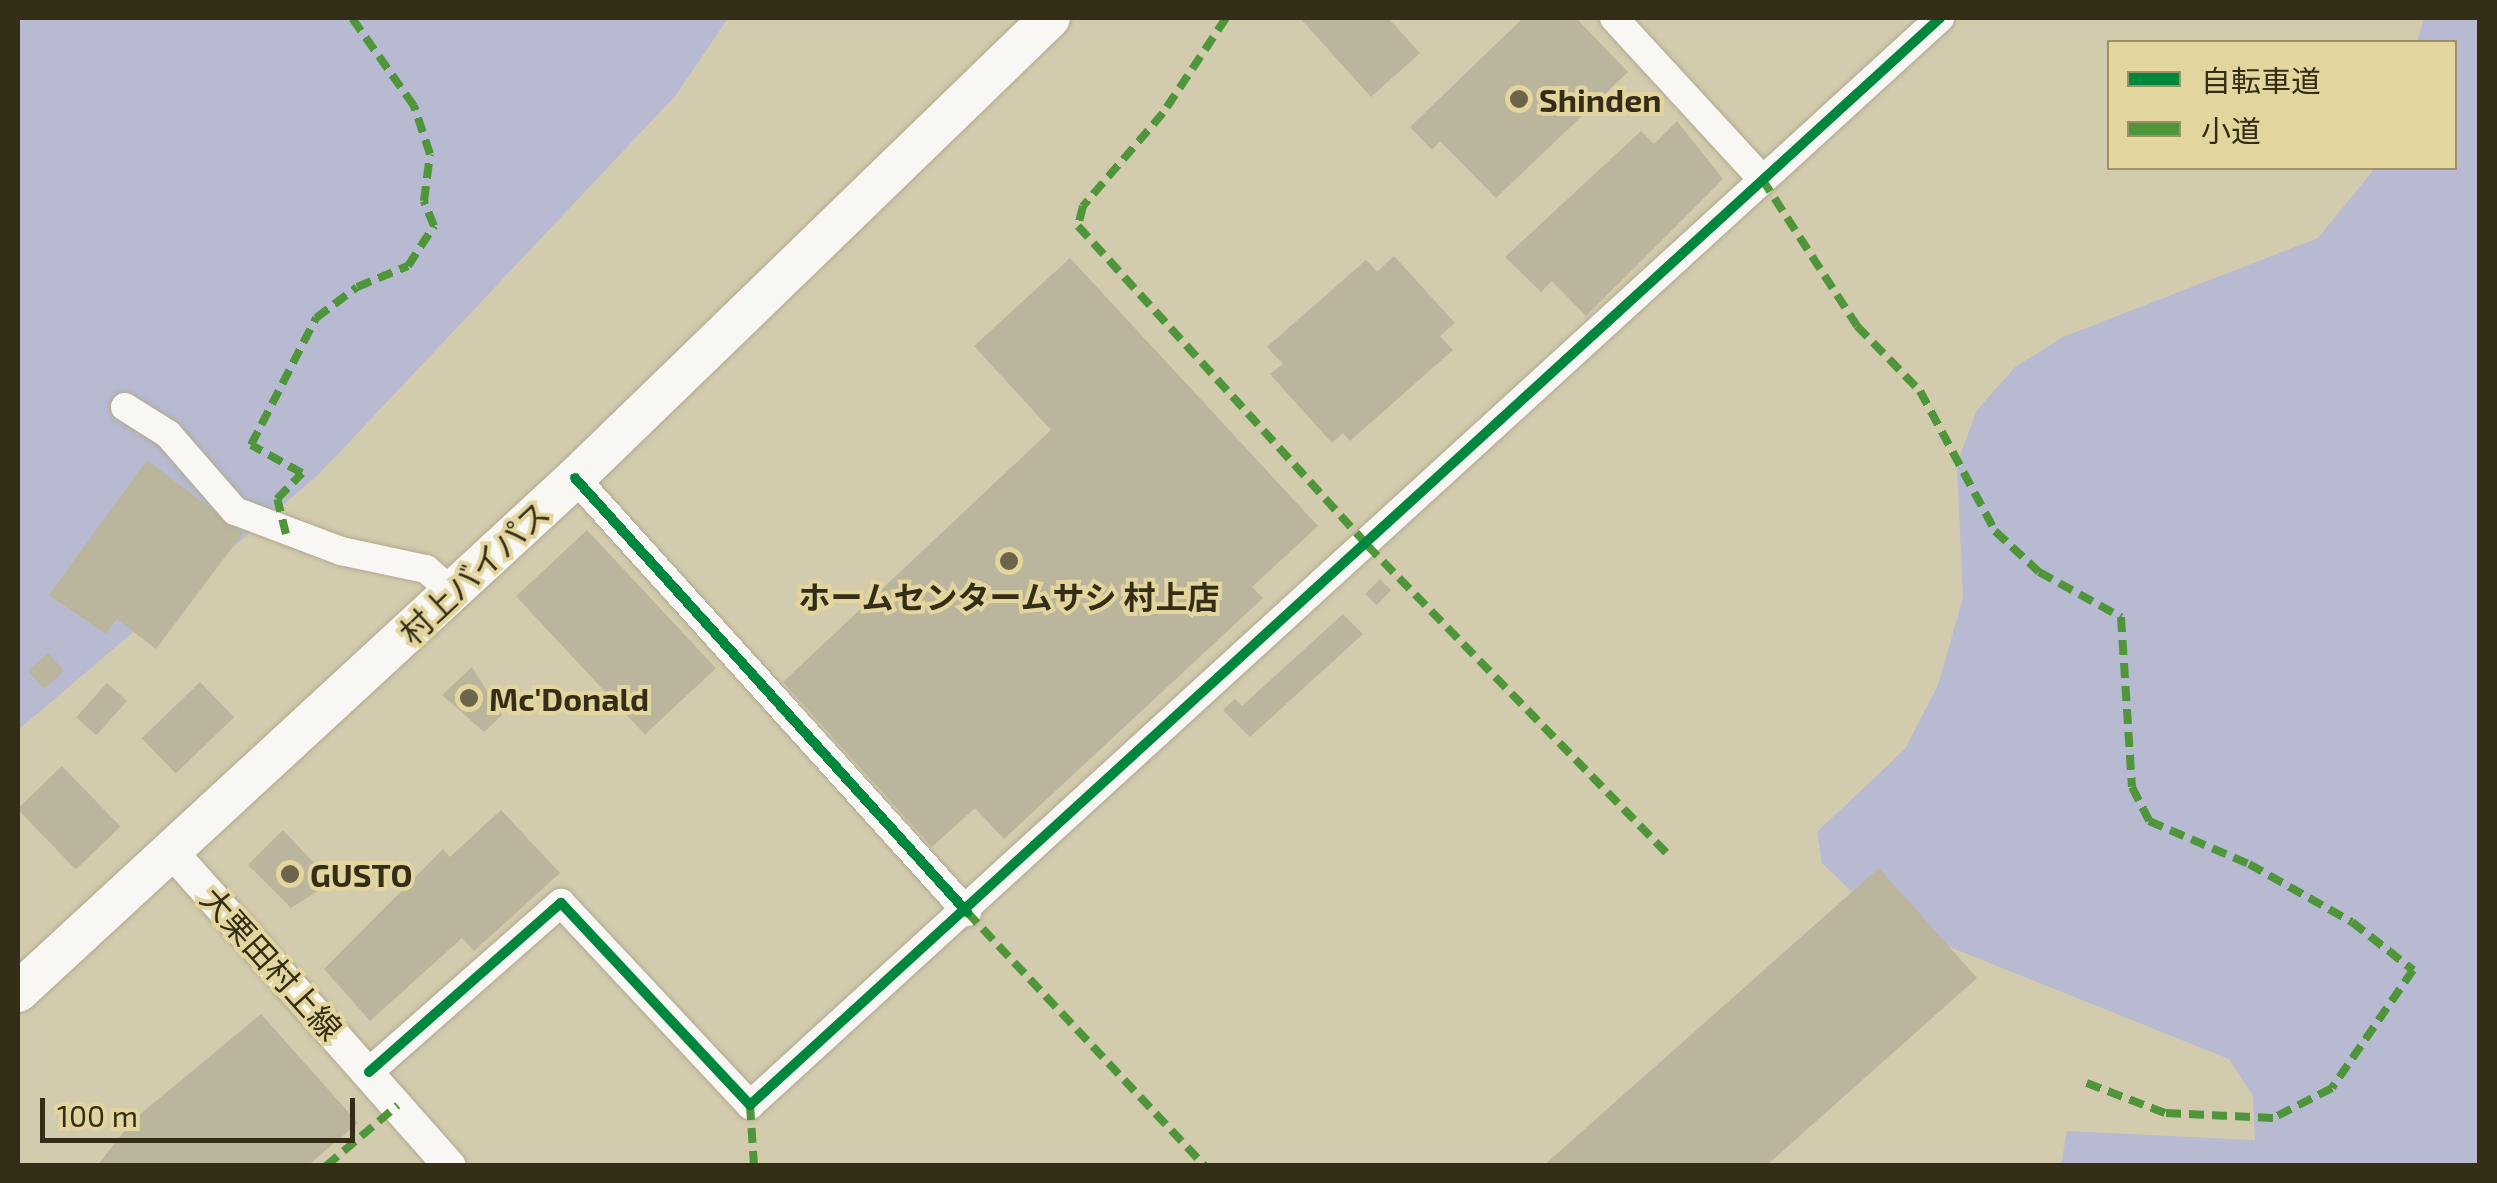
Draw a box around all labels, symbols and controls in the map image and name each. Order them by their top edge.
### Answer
legend [2107,40,2457,170]
text: 自転車道 [2201,62,2321,98]
place label: Shinden [1539,80,1661,118]
marker: Shinden [1508,88,1530,110]
text: 小道 [2201,112,2261,148]
street label: 村上バイパス [391,492,557,652]
marker: ホームセンタームサシ 村上店 [998,550,1020,572]
place label: ホームセンタームサシ 村上店 [798,577,1220,615]
place label: Mc'Donald [489,679,649,717]
marker: Mc'Donald [458,687,480,709]
place label: GUSTO [310,855,412,893]
marker: GUSTO [279,863,301,885]
street label: 大栗田村上線 [193,879,351,1047]
scale bar [45,1078,360,1140]
text: 100 m [57,1097,138,1133]

